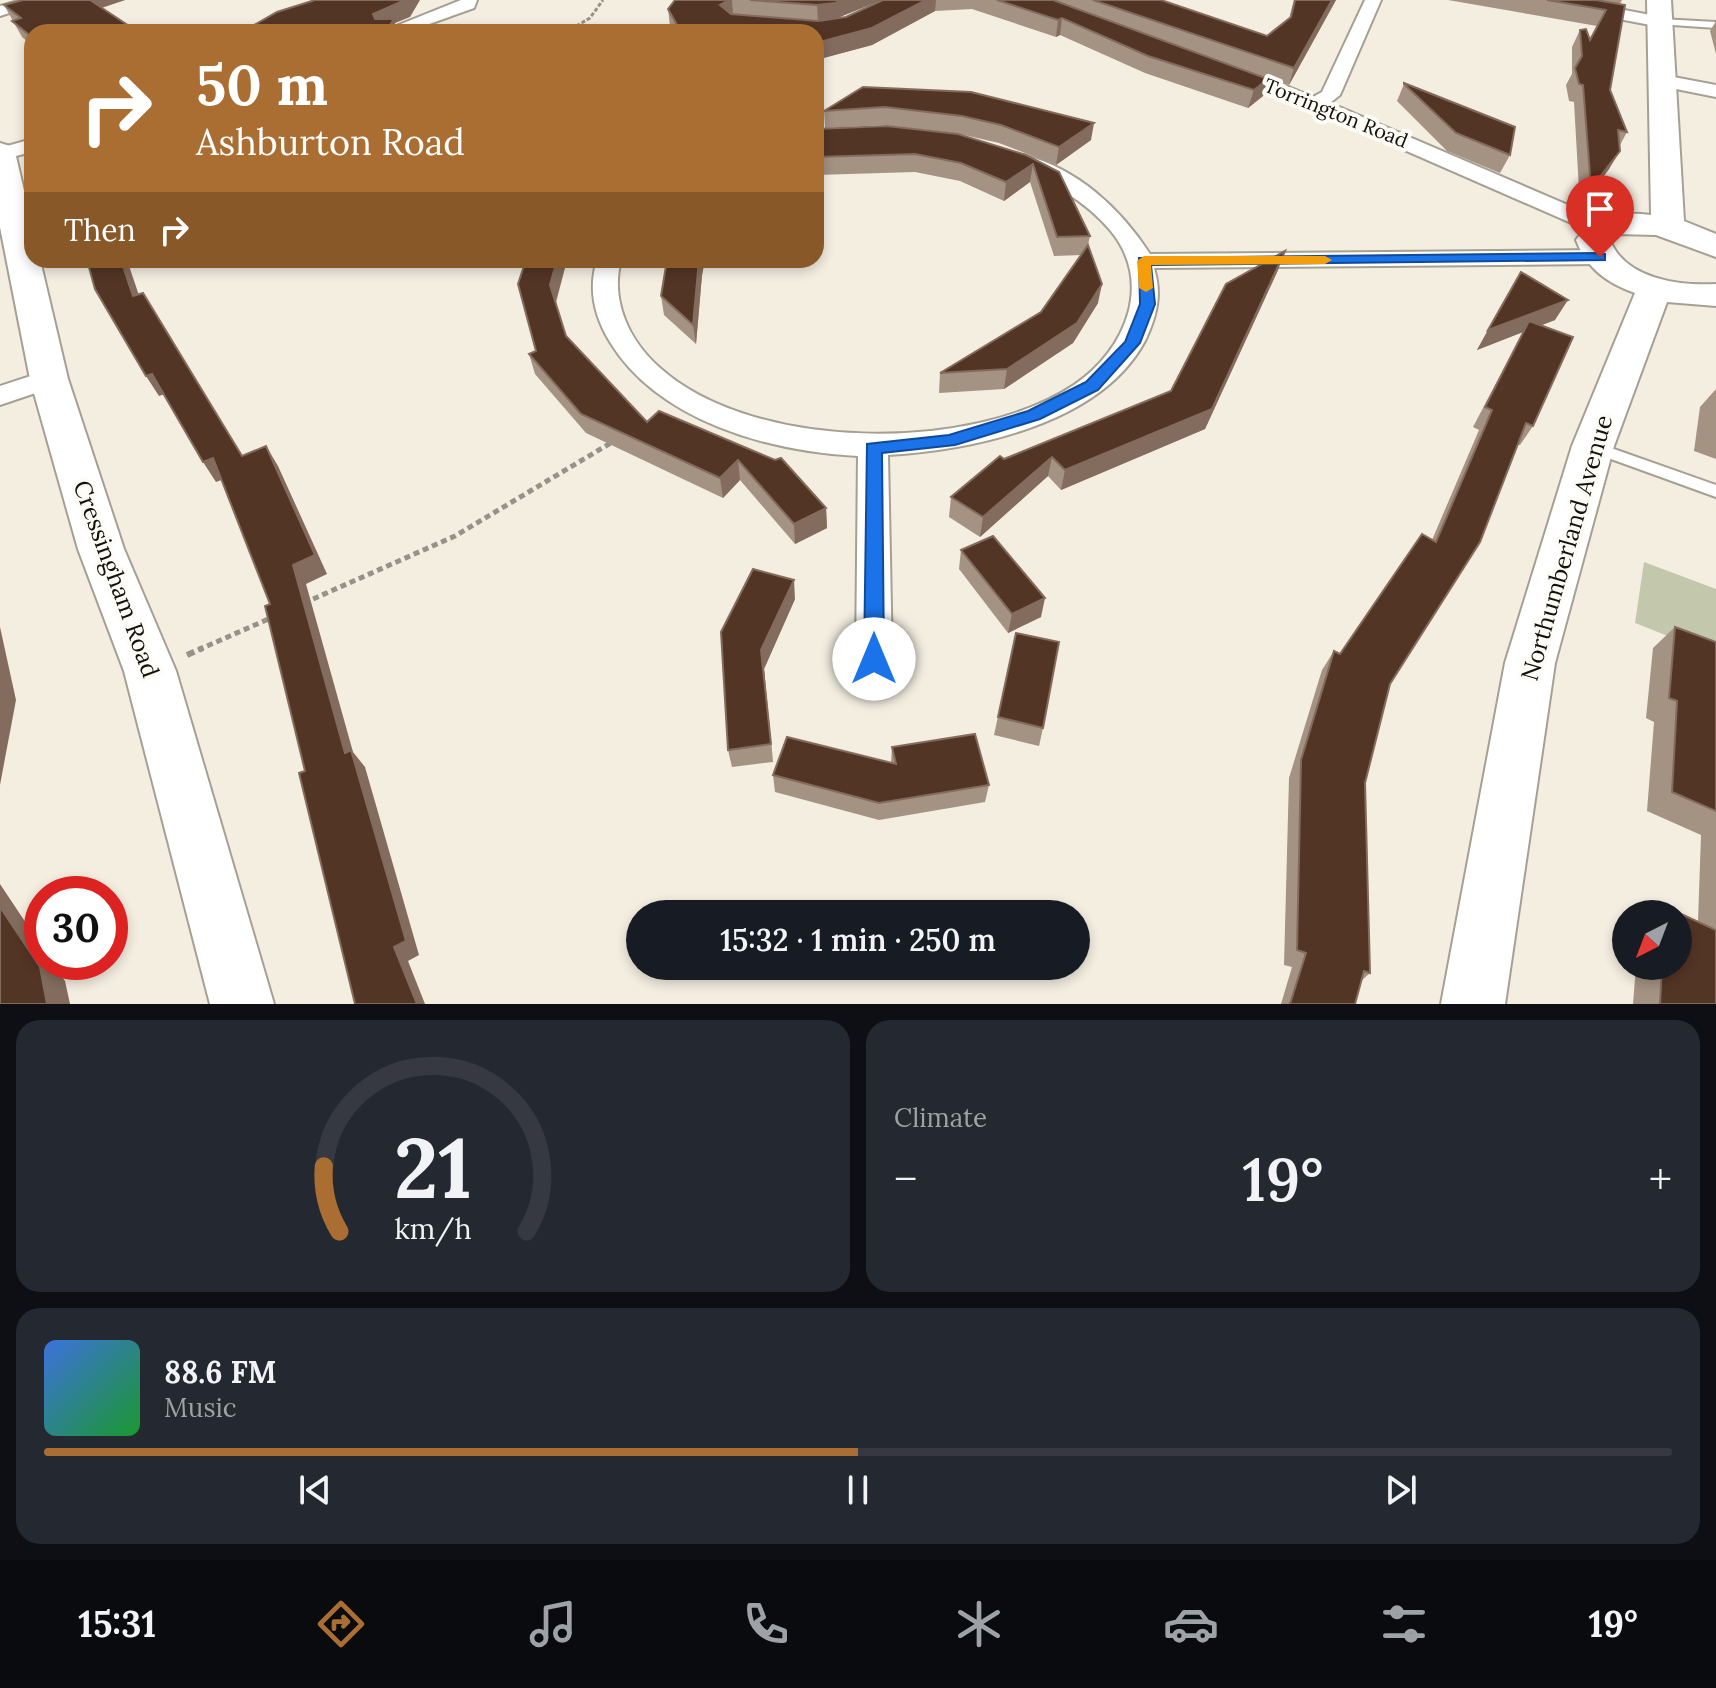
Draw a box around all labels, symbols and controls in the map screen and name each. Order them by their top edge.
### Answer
text: 50 m [196,49,328,120]
icon: right [64,56,168,160]
street label: Torrington Road [1261,72,1412,153]
text: Ashburton Road [196,119,465,165]
pin [1566,175,1634,257]
icon: arrive [1578,187,1622,231]
icon: right [152,208,196,252]
text: Then [64,211,136,249]
street label: Northumberland Avenue [1514,411,1619,684]
street label: Cressingham Road [66,476,167,682]
position arrow [832,617,916,701]
speed limit sign: 30 [24,876,128,980]
north arrow [1612,900,1692,980]
map controls [1612,900,1692,980]
text: 15:32 · 1 min · 250 m [720,921,996,959]
text: Climate [894,1101,987,1134]
text: 21 [394,1114,472,1221]
text: 19° [1242,1141,1324,1217]
text: − [894,1151,917,1207]
text: + [1649,1151,1672,1207]
text: km/h [394,1210,472,1247]
text: 88.6 FM [164,1353,277,1391]
text: Music [164,1391,237,1424]
icon: previous [293,1468,337,1512]
icon: pause [836,1468,880,1512]
icon: next [1379,1468,1423,1512]
icon: directions [313,1596,369,1652]
icon: music [525,1596,581,1652]
icon: phone [738,1596,794,1652]
icon: climate [951,1596,1007,1652]
icon: car [1163,1596,1219,1652]
icon: filters [1376,1596,1432,1652]
text: 15:31 [78,1601,156,1647]
text: 19° [1589,1601,1638,1647]

